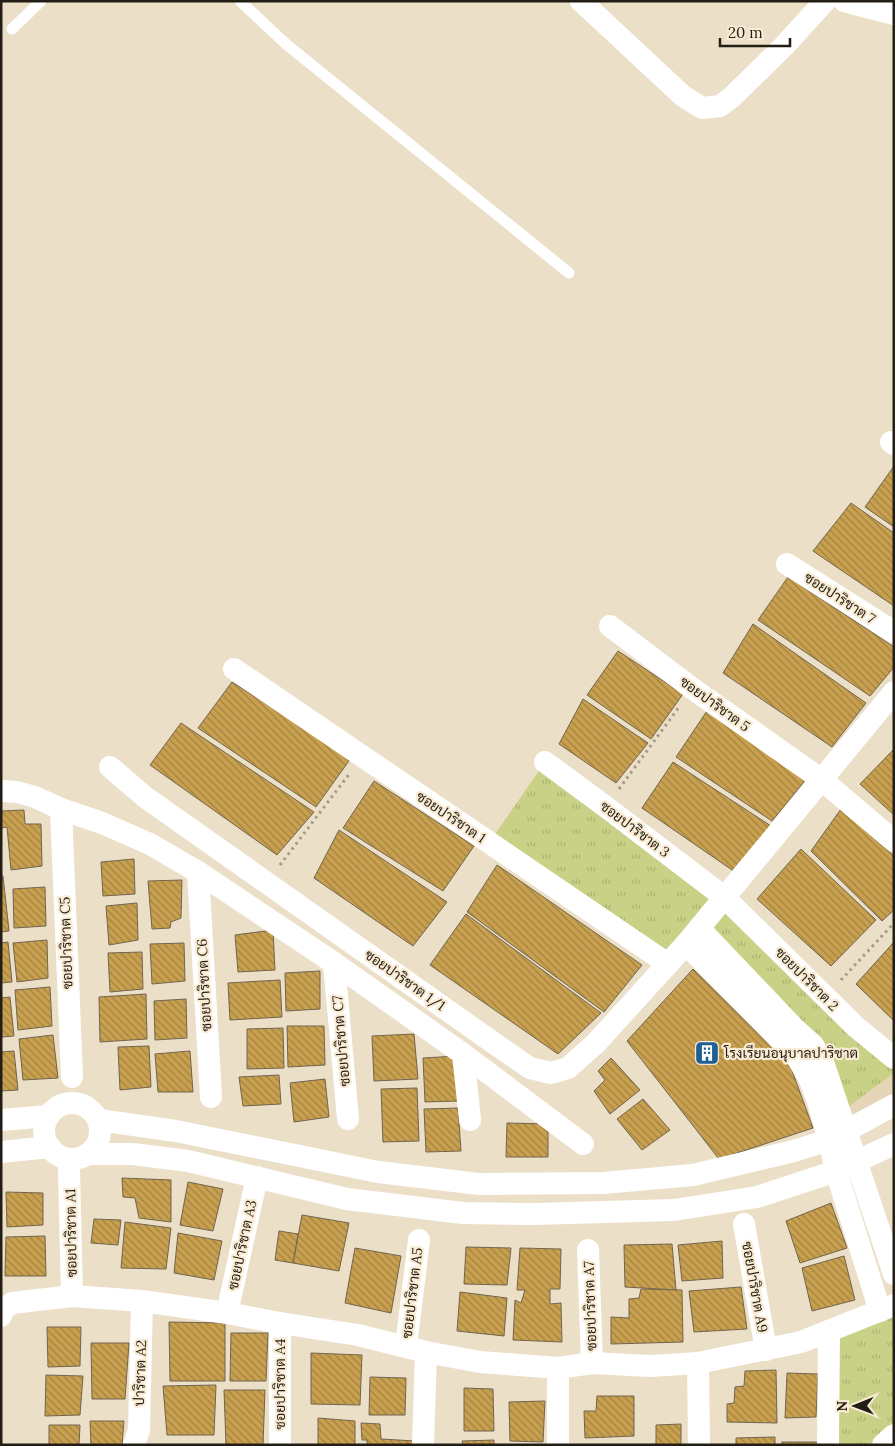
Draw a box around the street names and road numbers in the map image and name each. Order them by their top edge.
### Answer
street label: ซอยปาริชาต 7 [801,568,880,628]
street label: ซอยปาริชาต 5 [676,672,754,736]
street label: ซอยปาริชาต 1 [413,787,489,847]
street label: ซอยปาริชาต 3 [597,797,674,861]
street label: ซอยปาริชาต C5 [55,896,77,990]
street label: ซอยปาริชาต C6 [193,938,215,1032]
street label: ซอยปาริชาต 2 [771,943,843,1015]
street label: ซอยปาริชาต 1/1 [361,945,449,1015]
street label: ซอยปาริชาต C7 [328,994,354,1087]
street label: ซอยปาริชาต A1 [61,1188,81,1278]
street label: ซอยปาริชาต A3 [224,1198,260,1292]
street label: ซอยปาริชาต A9 [738,1240,772,1334]
street label: ซอยปาริชาต A5 [397,1247,427,1339]
street label: ซอยปาริชาต A7 [579,1260,601,1351]
street label: ซอยปาริชาต A4 [271,1338,289,1430]
street label: ปาริชาต A2 [130,1339,150,1407]

